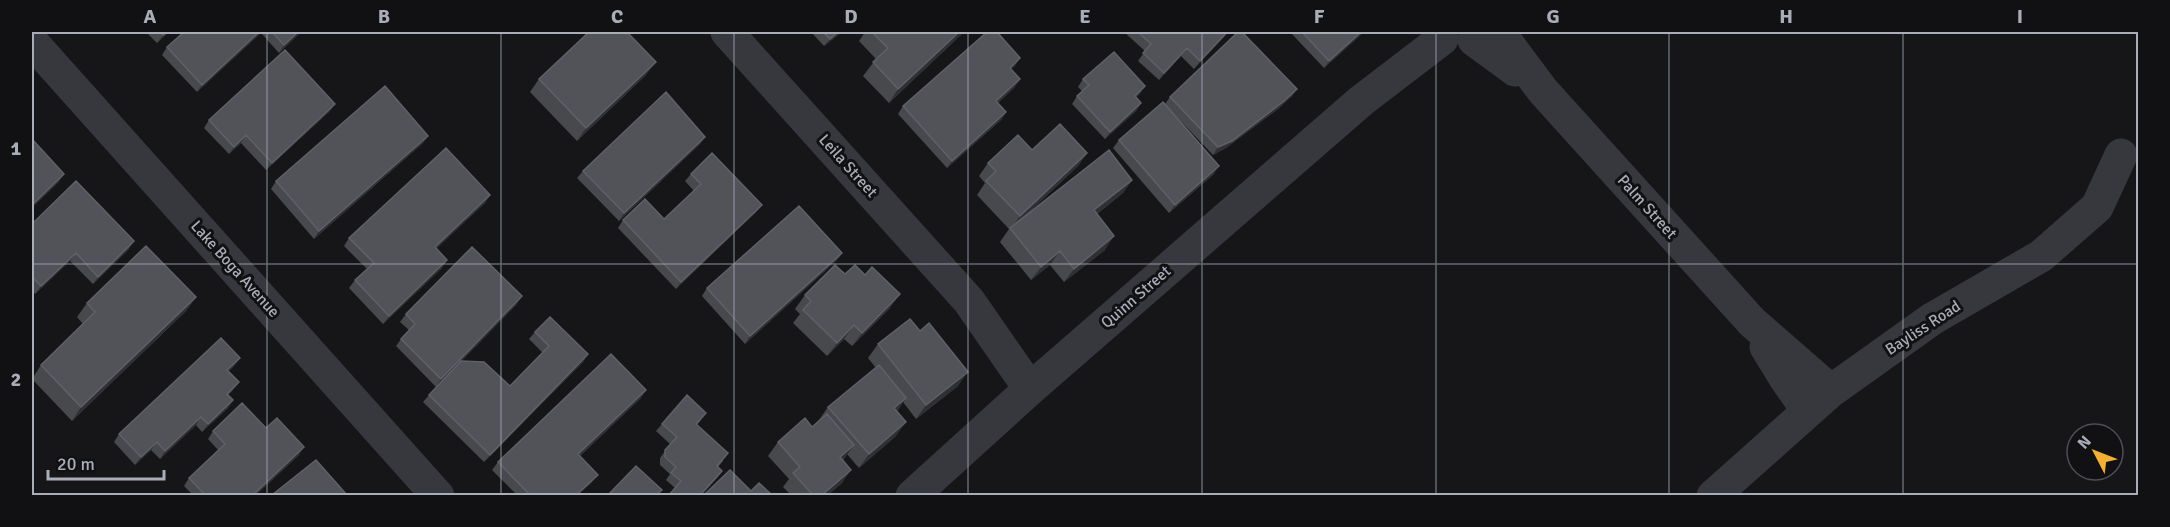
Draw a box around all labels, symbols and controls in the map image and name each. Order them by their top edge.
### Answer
text: A [144,4,157,29]
text: B [378,4,390,29]
text: C [611,4,623,29]
text: D [844,4,858,29]
text: E [1079,4,1091,29]
text: F [1314,4,1325,29]
text: G [1546,4,1560,29]
text: H [1779,4,1793,29]
text: I [2017,4,2023,29]
street label: Leila Street [814,130,882,202]
text: 1 [11,136,22,161]
street label: Palm Street [1613,171,1681,244]
street label: Lake Boga Avenue [186,216,284,322]
street label: Quinn Street [1097,261,1175,333]
street label: Bayliss Road [1882,296,1964,360]
text: 2 [11,367,21,392]
north arrow [2065,422,2125,482]
text: N [2073,432,2096,453]
scale bar [48,443,164,481]
text: 20 m [57,453,95,475]

